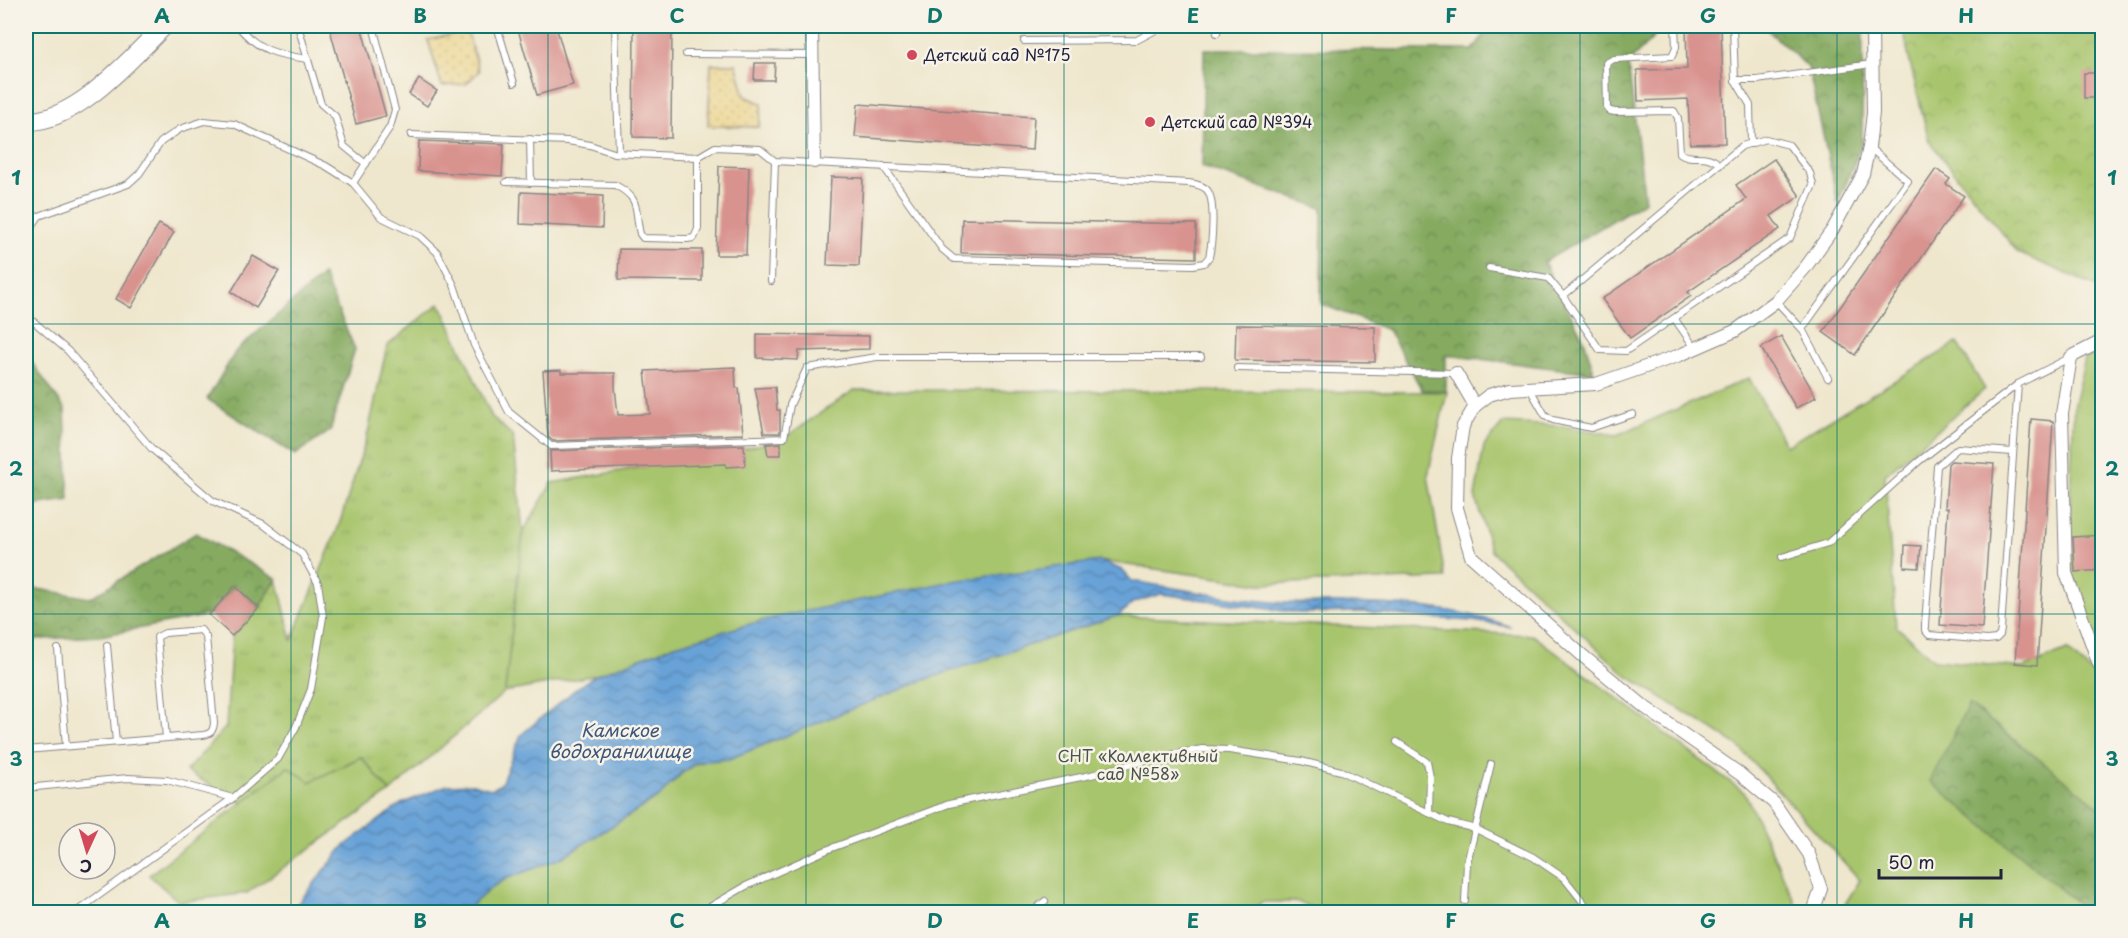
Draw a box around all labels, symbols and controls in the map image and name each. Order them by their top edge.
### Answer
text: A [154,0,170,30]
text: B [413,0,427,30]
text: C [669,0,685,30]
text: D [927,0,943,30]
text: E [1187,0,1199,30]
text: F [1445,0,1457,30]
text: G [1700,0,1716,30]
text: H [1958,0,1974,30]
place label: Детский сад №175 [923,42,1070,66]
marker: Детский сад №175 [905,48,919,62]
place label: Детский сад №394 [1161,109,1313,133]
marker: Детский сад №394 [1143,115,1157,129]
text: 1 [11,162,21,192]
text: 1 [2107,162,2117,192]
text: 2 [9,453,23,483]
text: 2 [2105,453,2119,483]
water label: Камское водохранилище [549,716,692,764]
text: 3 [9,743,23,773]
park label: СНТ «Коллективный сад №58» [1058,743,1218,785]
text: 3 [2105,743,2119,773]
north arrow [57,821,117,881]
scale bar [1879,842,2000,880]
text: 50 m [1888,848,1935,875]
text: С [79,855,93,879]
text: A [154,905,170,935]
text: B [413,905,427,935]
text: C [669,905,685,935]
text: D [927,905,943,935]
text: E [1187,905,1199,935]
text: F [1445,905,1457,935]
text: G [1700,905,1716,935]
text: H [1958,905,1974,935]

